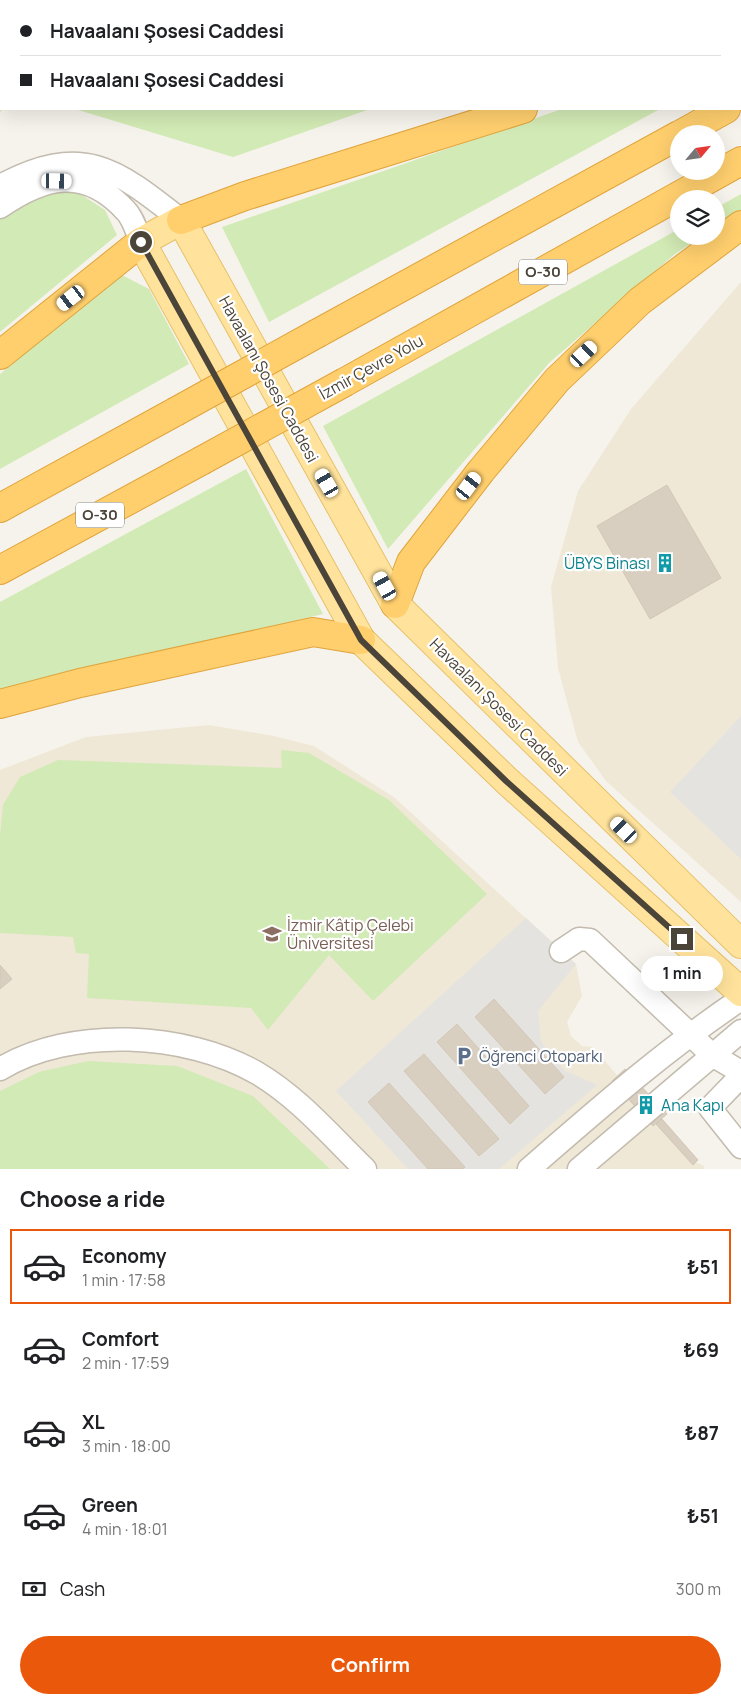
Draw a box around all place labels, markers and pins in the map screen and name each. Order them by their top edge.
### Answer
place label: ÜBYS Binası [564,552,650,574]
building icon: ÜBYS Binası [654,552,676,574]
place label: İzmir Kâtip Çelebi Üniversitesi [287,914,414,954]
school or university icon: İzmir Kâtip Çelebi Üniversitesi [261,923,283,945]
parking icon: Öğrenci Otoparkı [453,1045,475,1067]
place label: Öğrenci Otoparkı [479,1045,603,1067]
building icon: Ana Kapı [635,1094,657,1116]
place label: Ana Kapı [661,1094,724,1116]

